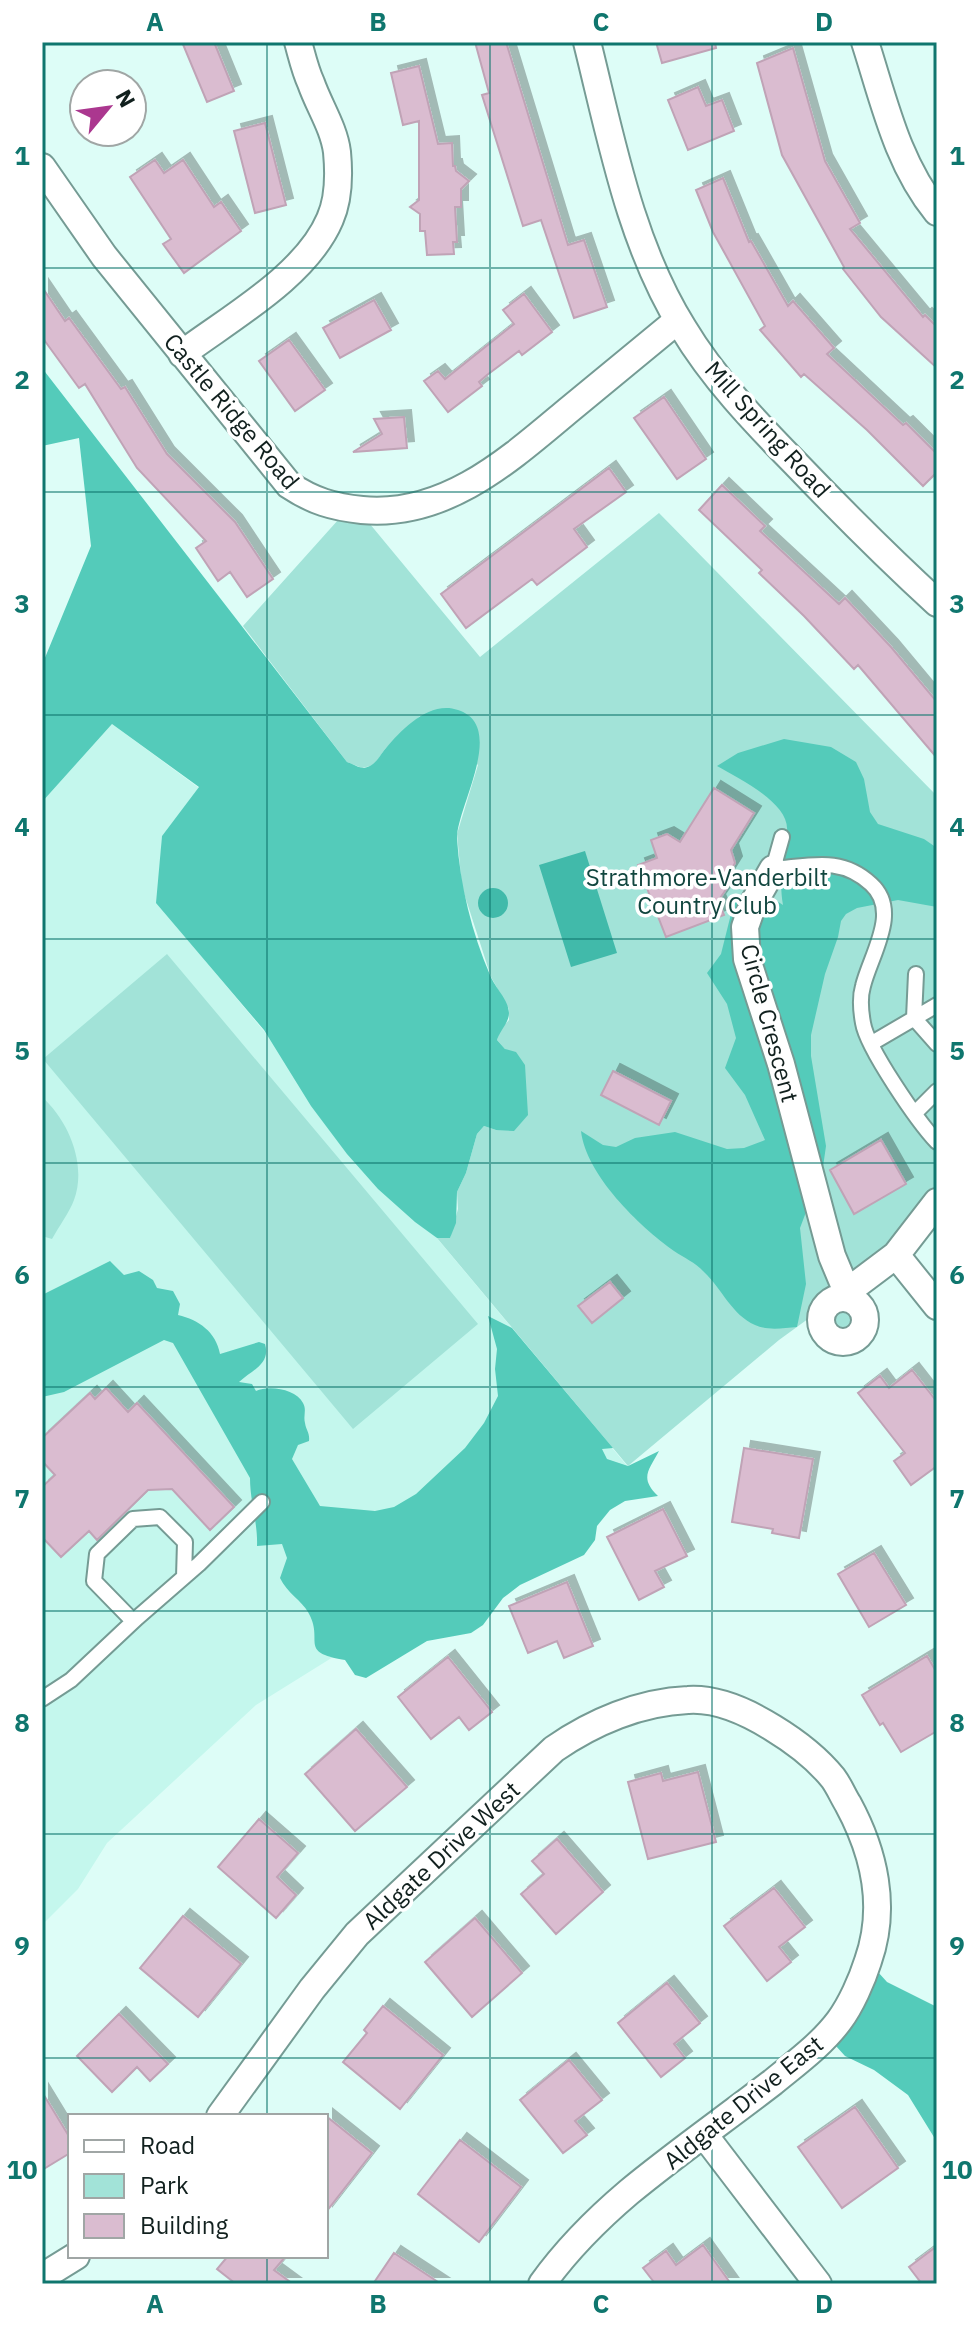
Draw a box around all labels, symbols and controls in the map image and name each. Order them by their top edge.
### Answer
text: A [146,4,164,38]
text: B [369,4,387,38]
text: C [593,4,610,38]
text: D [815,4,833,38]
north arrow [68,68,148,148]
text: N [109,84,142,112]
text: 1 [14,138,30,172]
text: 1 [949,138,965,172]
street label: Castle Ridge Road [157,326,307,496]
street label: Mill Spring Road [698,354,838,504]
text: 2 [14,362,30,396]
text: 2 [949,362,965,396]
text: 3 [14,586,30,620]
text: 3 [949,586,965,620]
text: 4 [14,809,30,843]
text: 4 [949,809,965,843]
park label: Strathmore-Vanderbilt Country Club [586,861,828,921]
street label: Circle Crescent [733,940,807,1106]
text: 5 [14,1033,30,1067]
text: 5 [949,1033,965,1067]
text: 6 [14,1257,30,1291]
text: 6 [949,1257,965,1291]
text: 7 [14,1481,30,1515]
text: 7 [949,1481,965,1515]
text: 8 [14,1705,30,1739]
text: 8 [949,1705,965,1739]
street label: Aldgate Drive West [356,1774,526,1936]
text: 9 [14,1928,30,1962]
text: 9 [949,1928,965,1962]
street label: Aldgate Drive East [657,2028,829,2176]
legend [68,2114,328,2258]
text: Road [140,2129,195,2161]
text: 10 [6,2152,38,2186]
text: 10 [941,2152,973,2186]
text: Park [140,2169,189,2201]
text: Building [140,2209,228,2241]
text: A [146,2286,164,2320]
text: B [369,2286,387,2320]
text: C [593,2286,610,2320]
text: D [815,2286,833,2320]

